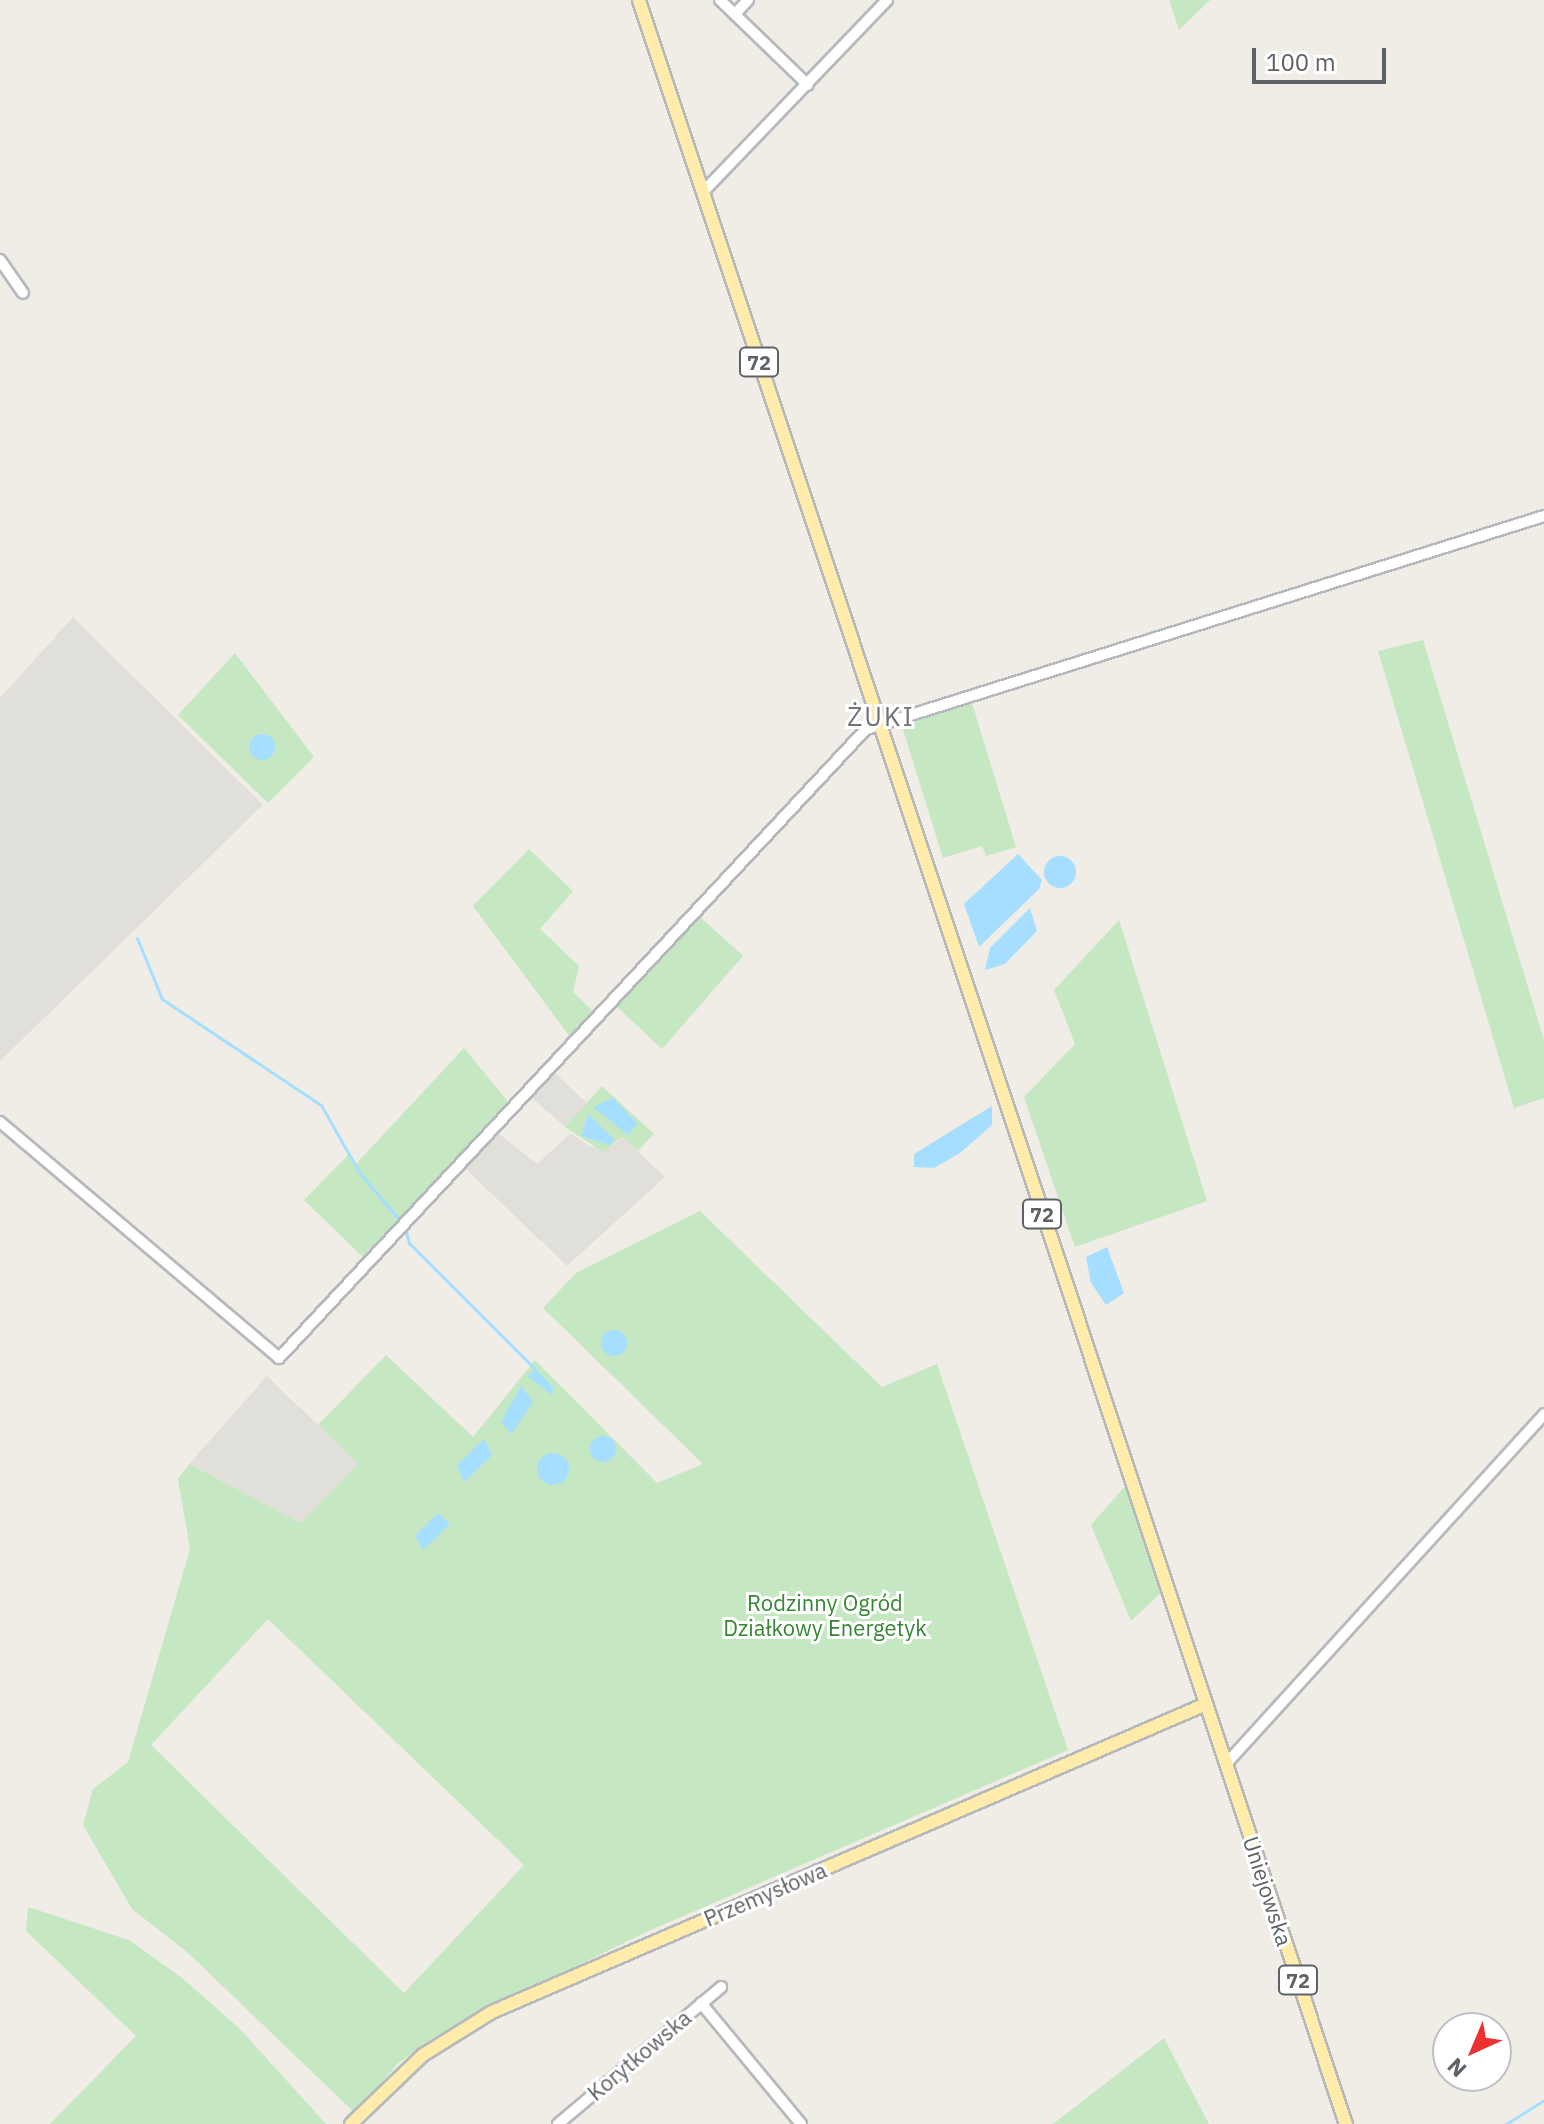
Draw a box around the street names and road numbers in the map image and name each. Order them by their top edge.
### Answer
road number: 72 [739,346,779,378]
road number: 72 [1022,1198,1062,1230]
street label: Uniejowska [1238,1833,1298,1949]
street label: Przemysłowa [700,1856,830,1932]
road number: 72 [1278,1964,1318,1996]
street label: Korytkowska [582,2004,696,2106]

